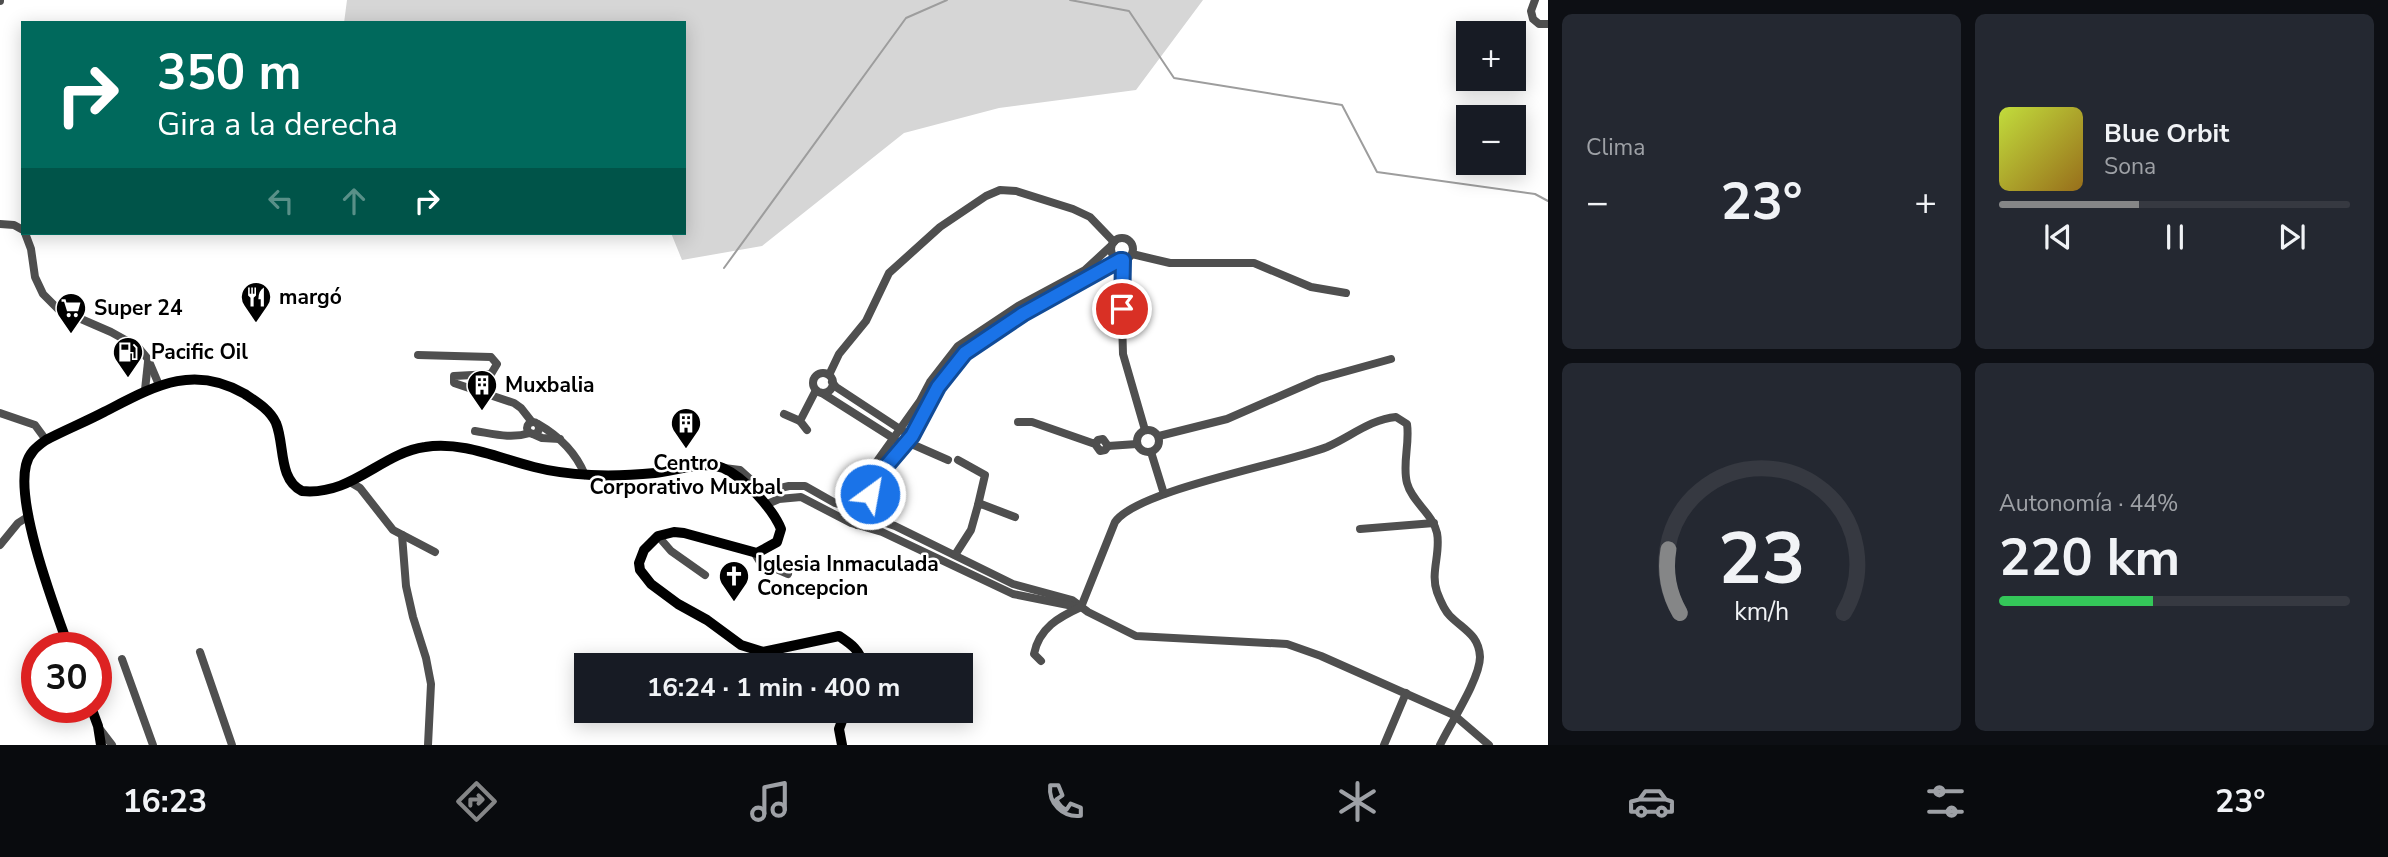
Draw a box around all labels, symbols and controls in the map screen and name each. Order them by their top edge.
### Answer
map controls [1456,21,1526,175]
button: + [1456,21,1526,91]
text: 350 m [157,39,301,106]
icon: right [42,49,133,140]
text: Gira a la derecha [157,103,398,146]
button: − [1456,105,1526,175]
text: Blue Orbit [2104,116,2229,151]
text: Clima [1586,132,1646,163]
text: Sona [2104,151,2156,182]
text: 23° [1720,166,1803,237]
text: − [1586,177,1609,228]
text: + [1914,177,1937,228]
icon: left [262,182,300,220]
icon: ahead [335,182,373,220]
icon: right [408,182,446,220]
icon: previous [2039,218,2077,256]
icon: pause [2156,218,2194,256]
icon: next [2273,218,2311,256]
pin [1092,279,1152,339]
restaurant icon: margó [239,280,273,324]
place label: margó [279,283,342,311]
icon: arrive [1103,290,1141,328]
supermarket icon: Super 24 [54,291,88,335]
place label: Super 24 [94,294,183,322]
fuel station icon: Pacific Oil [111,335,145,379]
place label: Pacific Oil [151,338,248,366]
building icon: Muxbalia [465,368,499,412]
place label: Muxbalia [505,371,594,399]
building icon: Centro Corporativo Muxbal [669,406,703,450]
place label: Centro Corporativo Muxbal [590,449,783,501]
position arrow [833,457,907,531]
text: Autonomía · 44% [1999,488,2179,519]
text: 23 [1718,509,1805,609]
text: 220 km [1999,522,2180,593]
place label: Iglesia Inmaculada Concepcion [757,550,939,602]
church icon: Iglesia Inmaculada Concepcion [717,559,751,603]
text: km/h [1734,595,1789,629]
speed limit sign: 30 [21,632,112,723]
text: 16:24 · 1 min · 400 m [647,670,900,705]
icon: directions [452,777,501,826]
icon: music [746,777,795,826]
icon: phone [1040,777,1089,826]
icon: climate [1333,777,1382,826]
icon: car [1627,777,1676,826]
icon: filters [1921,777,1970,826]
text: 16:23 [122,780,207,823]
text: 23° [2215,780,2265,823]

